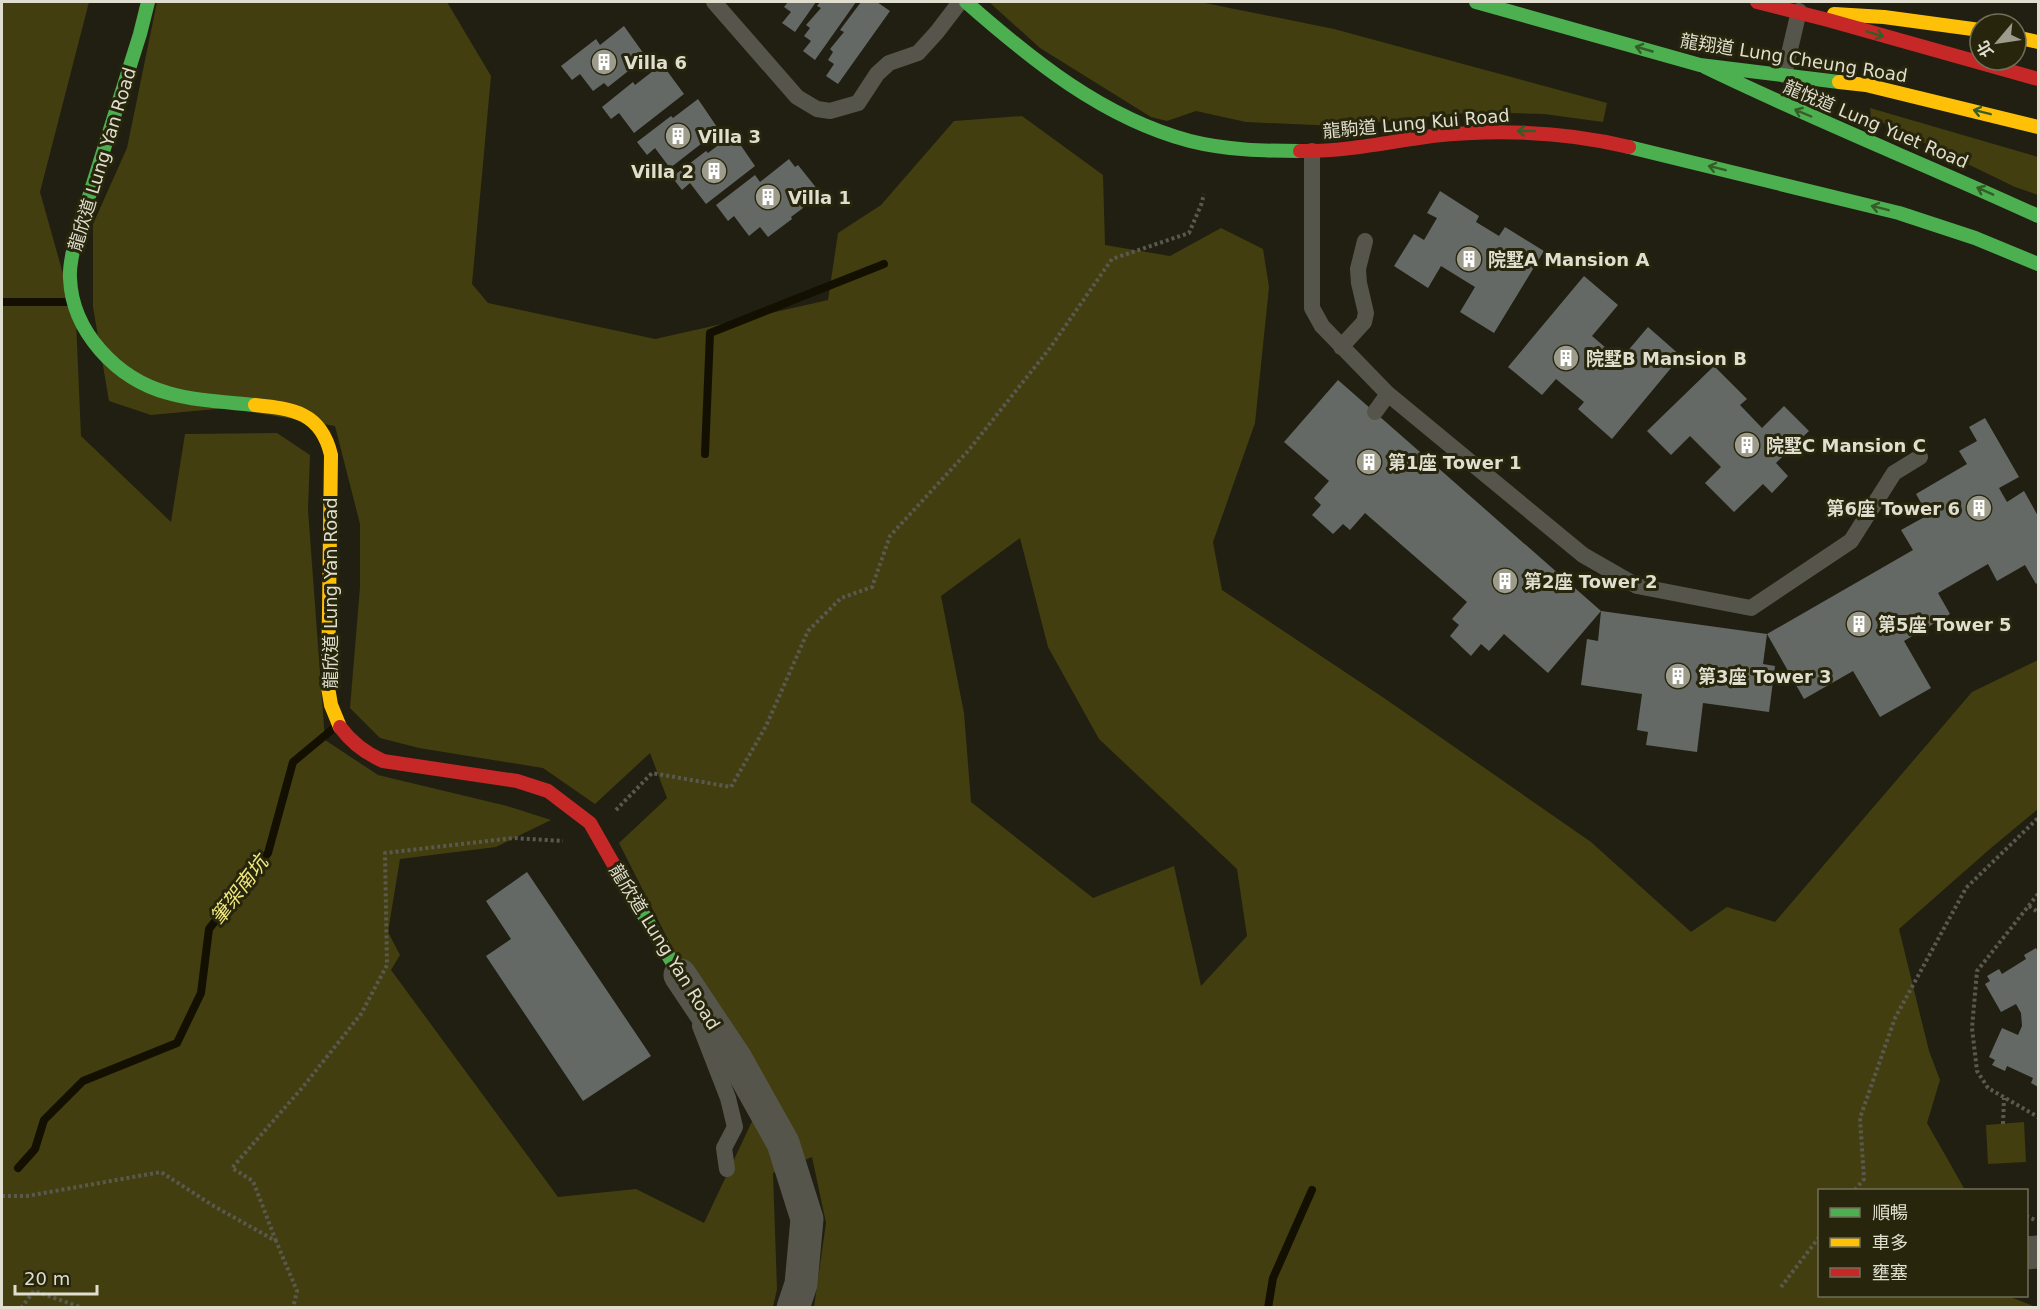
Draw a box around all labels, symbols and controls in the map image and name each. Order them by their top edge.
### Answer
north arrow [1968,12,2028,72]
one-way arrow [1865,29,1884,40]
street label: 龍翔道 Lung Cheung Road [1679,30,1909,86]
text: 北 [1973,37,1998,61]
one-way arrow [1635,43,1654,54]
building icon: Villa 6 [589,47,619,77]
place label: Villa 6 [624,52,687,73]
street label: 龍欣道 Lung Yan Road [64,64,140,254]
street label: 龍悅道 Lung Yuet Road [1780,76,1972,172]
street label: 龍駒道 Lung Kui Road [1322,104,1510,142]
one-way arrow [1973,105,1992,117]
one-way arrow [1795,106,1813,118]
building icon: Villa 3 [663,121,693,151]
place label: Villa 3 [698,126,761,147]
one-way arrow [1516,126,1536,137]
building icon: Villa 2 [699,156,729,186]
place label: Villa 2 [631,161,694,182]
one-way arrow [1707,162,1726,174]
building icon: Villa 1 [753,182,783,212]
one-way arrow [1977,185,1995,197]
place label: Villa 1 [788,187,851,208]
one-way arrow [1871,202,1890,214]
building icon: 院墅A Mansion A [1454,244,1484,274]
place label: 院墅A Mansion A [1488,249,1649,270]
building icon: 院墅B Mansion B [1551,343,1581,373]
place label: 院墅B Mansion B [1586,348,1747,369]
building icon: 院墅C Mansion C [1732,430,1762,460]
place label: 院墅C Mansion C [1766,435,1926,456]
building icon: 第1座 Tower 1 [1354,447,1384,477]
place label: 第1座 Tower 1 [1388,452,1522,473]
building icon: 第6座 Tower 6 [1964,493,1994,523]
street label: 龍欣道 Lung Yan Road [320,497,341,689]
place label: 第6座 Tower 6 [1826,498,1960,519]
building icon: 第2座 Tower 2 [1490,566,1520,596]
place label: 第2座 Tower 2 [1524,571,1658,592]
building icon: 第5座 Tower 5 [1844,609,1874,639]
place label: 第5座 Tower 5 [1878,614,2012,635]
building icon: 第3座 Tower 3 [1663,661,1693,691]
place label: 第3座 Tower 3 [1698,666,1832,687]
water label: 筆架南坑 [205,848,274,929]
street label: 龍欣道 Lung Yan Road [605,860,725,1034]
legend [1818,1189,2028,1297]
text: 順暢 [1872,1202,1908,1223]
text: 車多 [1872,1232,1908,1253]
scale bar [15,1258,98,1296]
text: 壅塞 [1872,1262,1908,1283]
text: 20 m [24,1268,70,1289]

